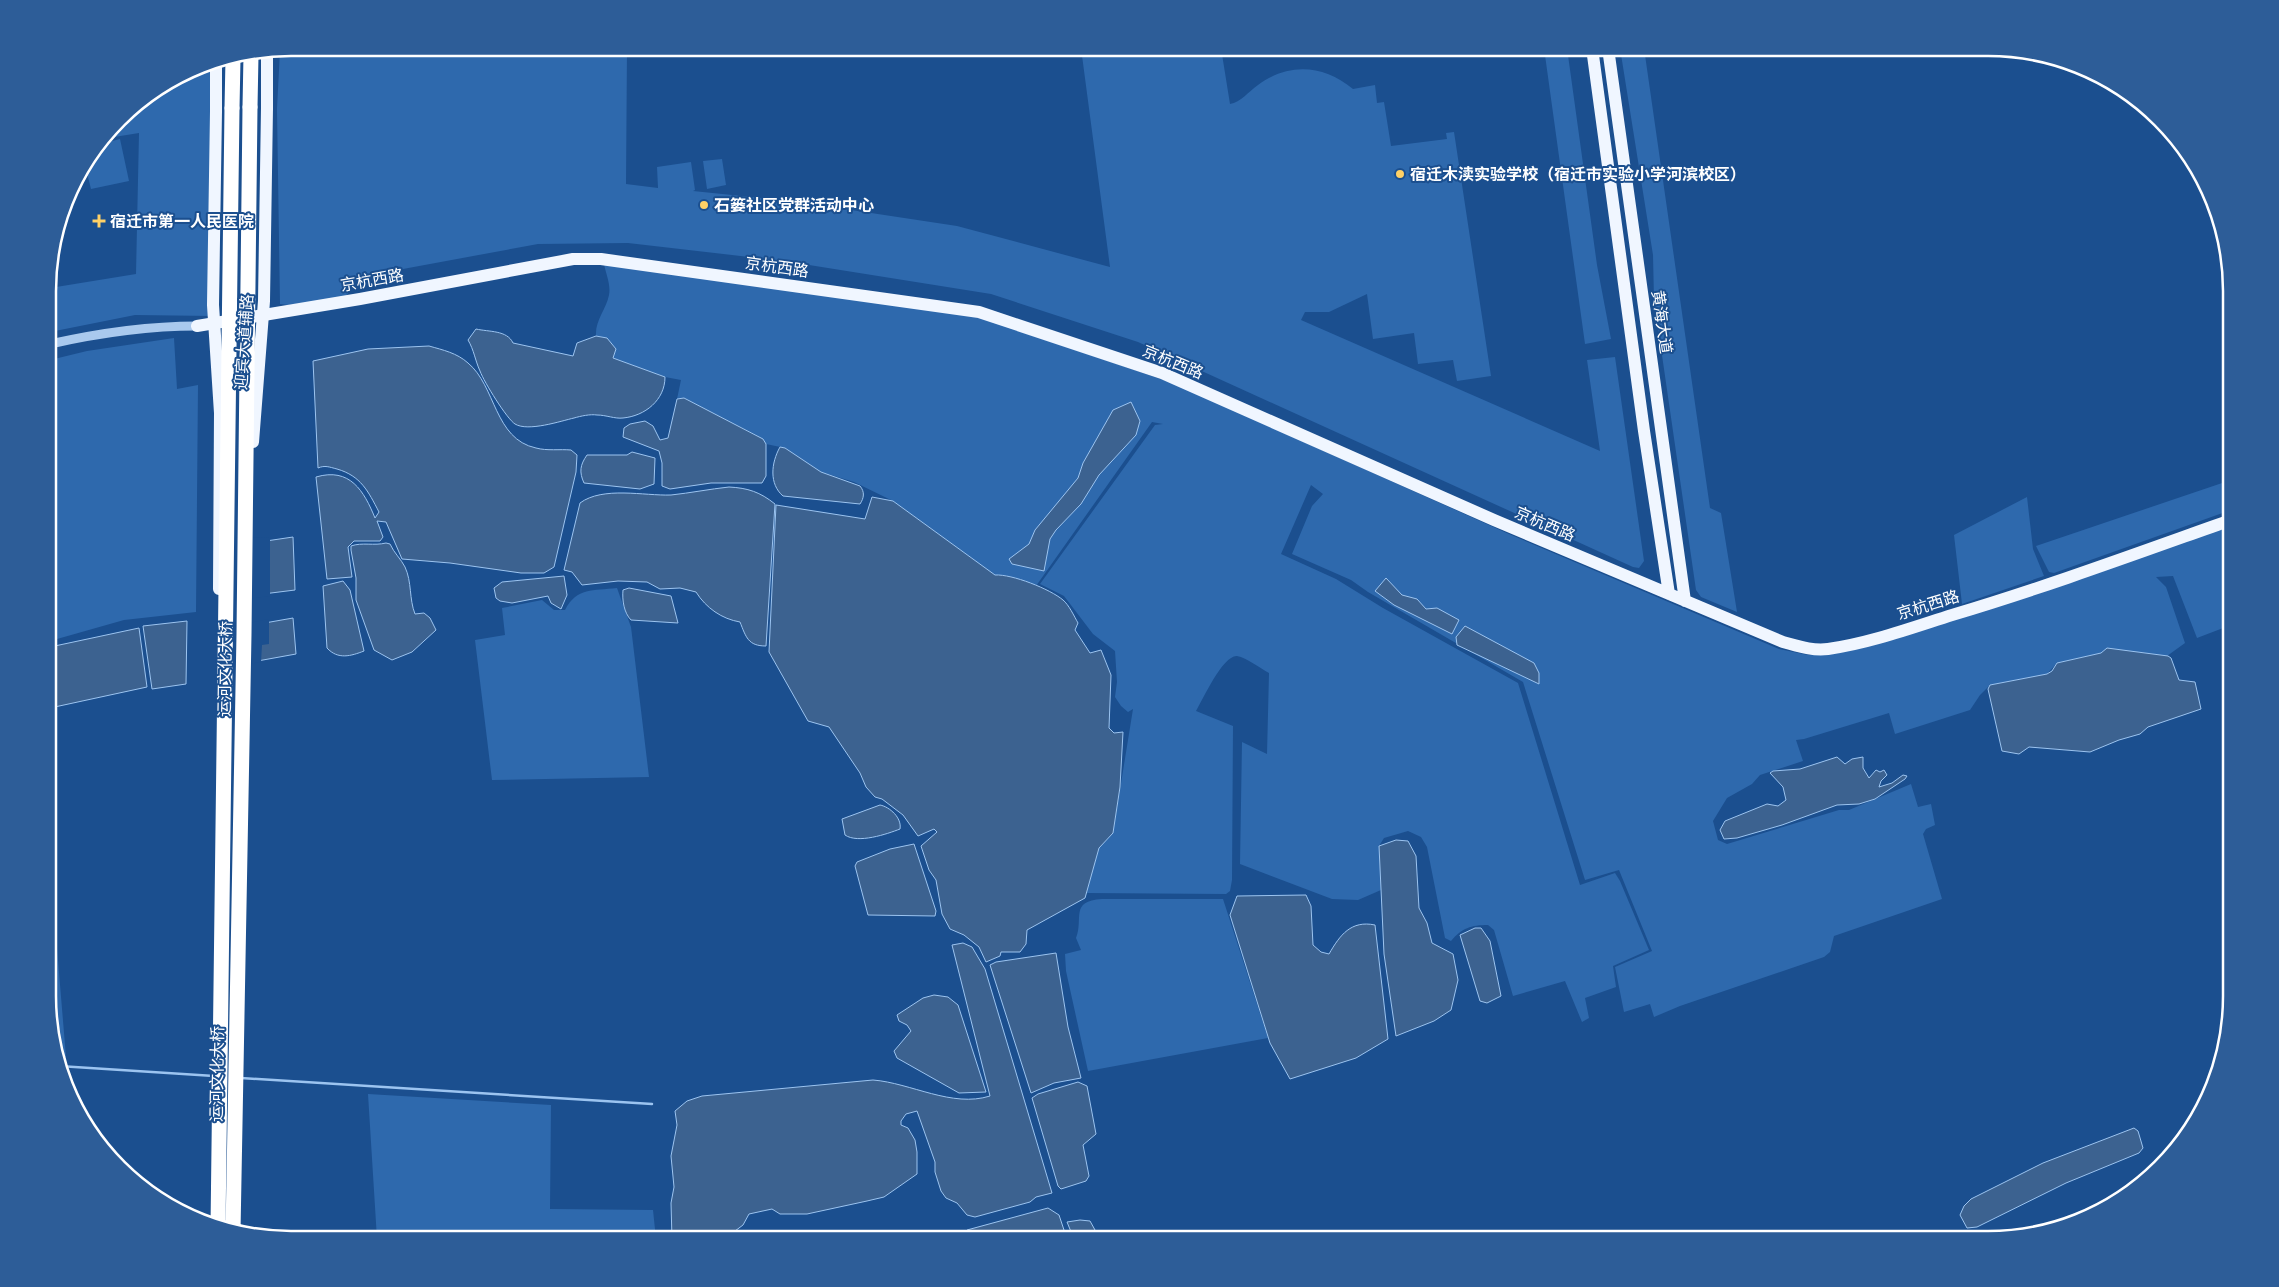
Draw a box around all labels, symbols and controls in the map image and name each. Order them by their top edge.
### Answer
place label: 宿迁木渎实验学校（宿迁市实验小学河滨校区） [1410,165,1746,184]
marker: 宿迁木渎实验学校（宿迁市实验小学河滨校区） [1394,168,1406,180]
place label: 石篓社区党群活动中心 [714,196,874,215]
marker: 石篓社区党群活动中心 [698,199,710,211]
place label: 宿迁市第一人民医院 [110,212,254,231]
marker: 宿迁市第一人民医院 [92,214,106,228]
street label: 京杭西路 [744,253,810,281]
street label: 京杭西路 [339,265,405,295]
street label: 黄海大道 [1648,289,1676,355]
street label: 迎宾大道辅路 [231,293,257,391]
street label: 京杭西路 [1140,341,1206,383]
street label: 京杭西路 [1512,503,1578,545]
street label: 京杭西路 [1895,587,1961,623]
street label: 运河文化大桥 [215,621,235,717]
street label: 运河文化大桥 [207,1026,227,1122]

